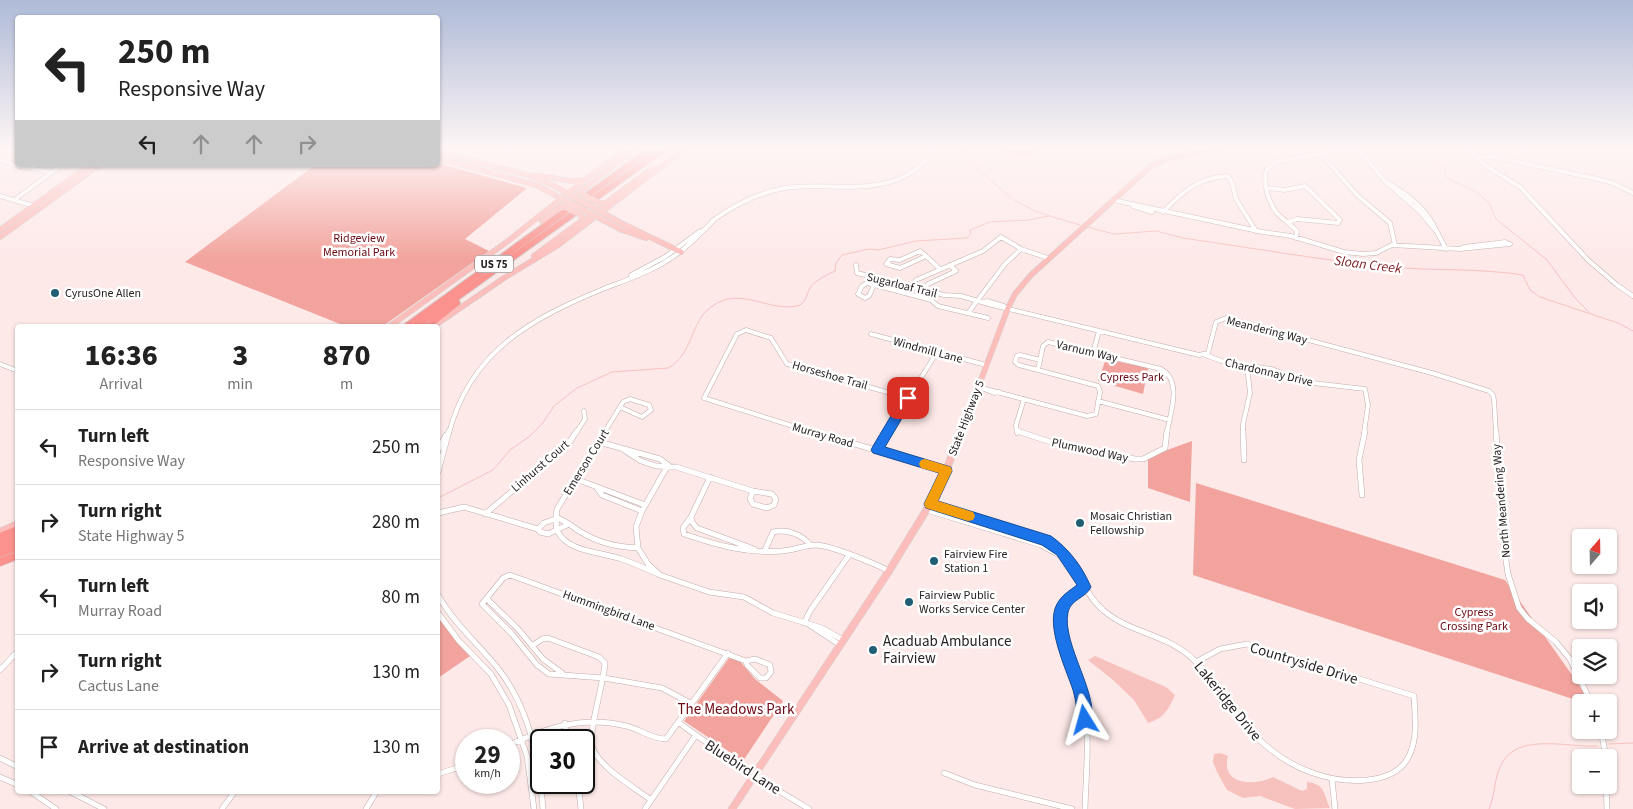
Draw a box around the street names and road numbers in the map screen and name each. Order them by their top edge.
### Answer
road number: US 75 [475,255,513,272]
street label: Sugarloaf Trail [865,269,939,302]
street label: Meandering Way [1225,312,1309,349]
street label: Windmill Lane [891,333,965,368]
street label: Varnum Way [1055,336,1120,367]
street label: Chardonnay Drive [1223,354,1315,391]
street label: Horseshoe Trail [790,357,870,394]
street label: State Highway 5 [944,378,989,459]
street label: Murray Road [790,419,856,452]
street label: Emerson Court [559,426,613,499]
street label: Plumwood Way [1050,434,1130,467]
street label: Linhurst Court [508,436,573,496]
street label: North Meandering Way [1488,443,1515,559]
street label: Hummingbird Lane [560,586,657,635]
street label: Countryside Drive [1247,637,1360,690]
street label: Lakeridge Drive [1189,657,1266,746]
street label: Bluebird Lane [700,735,785,800]

